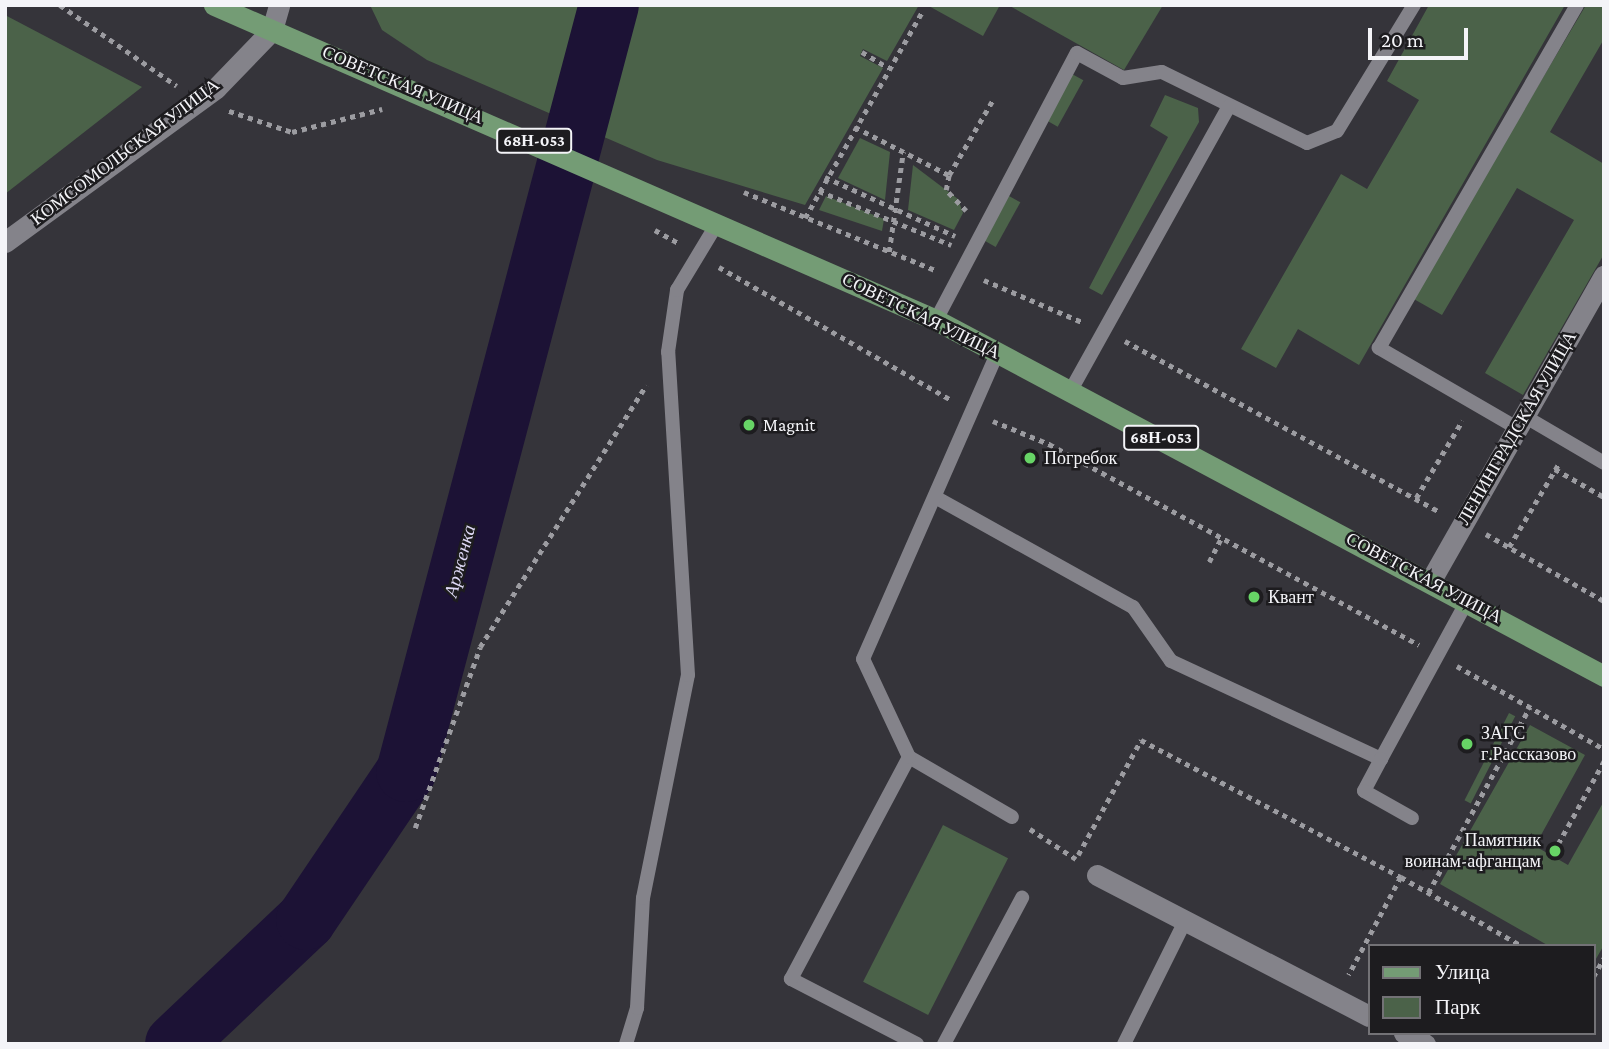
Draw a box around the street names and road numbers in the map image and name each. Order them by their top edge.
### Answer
street label: СОВЕТСКАЯ УЛИЦА [319,41,487,129]
street label: КОМСОМОЛЬСКАЯ УЛИЦА [27,74,223,230]
road number: 68Н-053 [496,128,572,154]
street label: СОВЕТСКАЯ УЛИЦА [838,268,1004,364]
street label: ЛЕНИНГРАДСКАЯ УЛИЦА [1453,327,1581,529]
road number: 68Н-053 [1122,426,1200,450]
street label: СОВЕТСКАЯ УЛИЦА [1342,528,1506,628]

